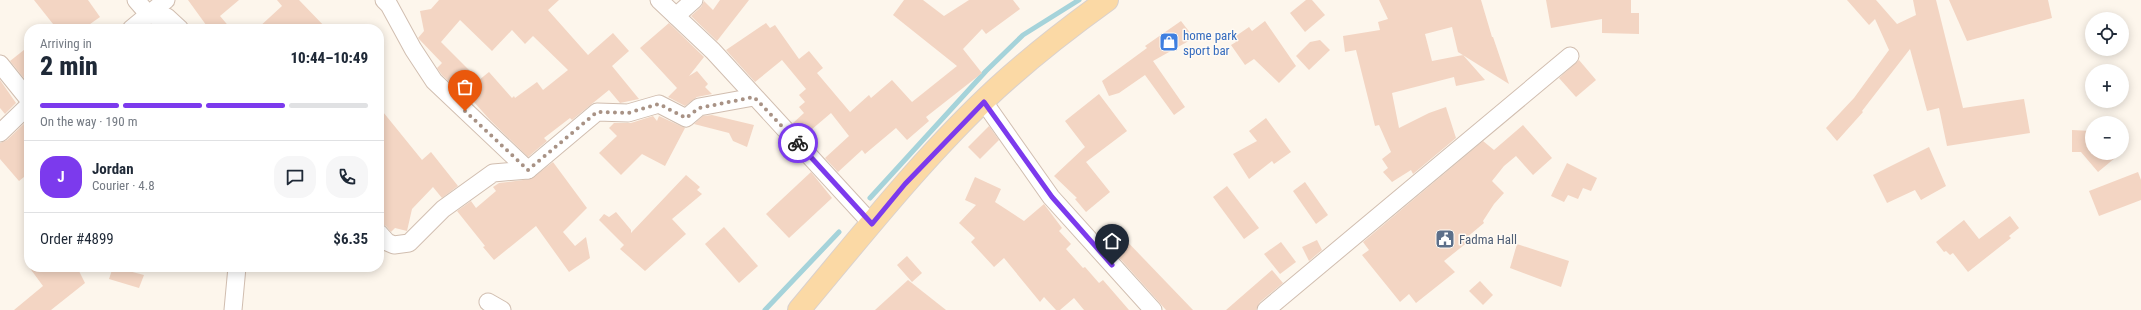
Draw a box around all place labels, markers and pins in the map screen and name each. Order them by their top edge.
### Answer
place label: home park sport bar [1183,28,1237,58]
shop icon: home park sport bar [1158,31,1180,53]
pin [448,70,482,111]
pin [1095,224,1129,265]
public building icon: Fadma Hall [1434,228,1456,250]
place label: Fadma Hall [1459,232,1517,247]

